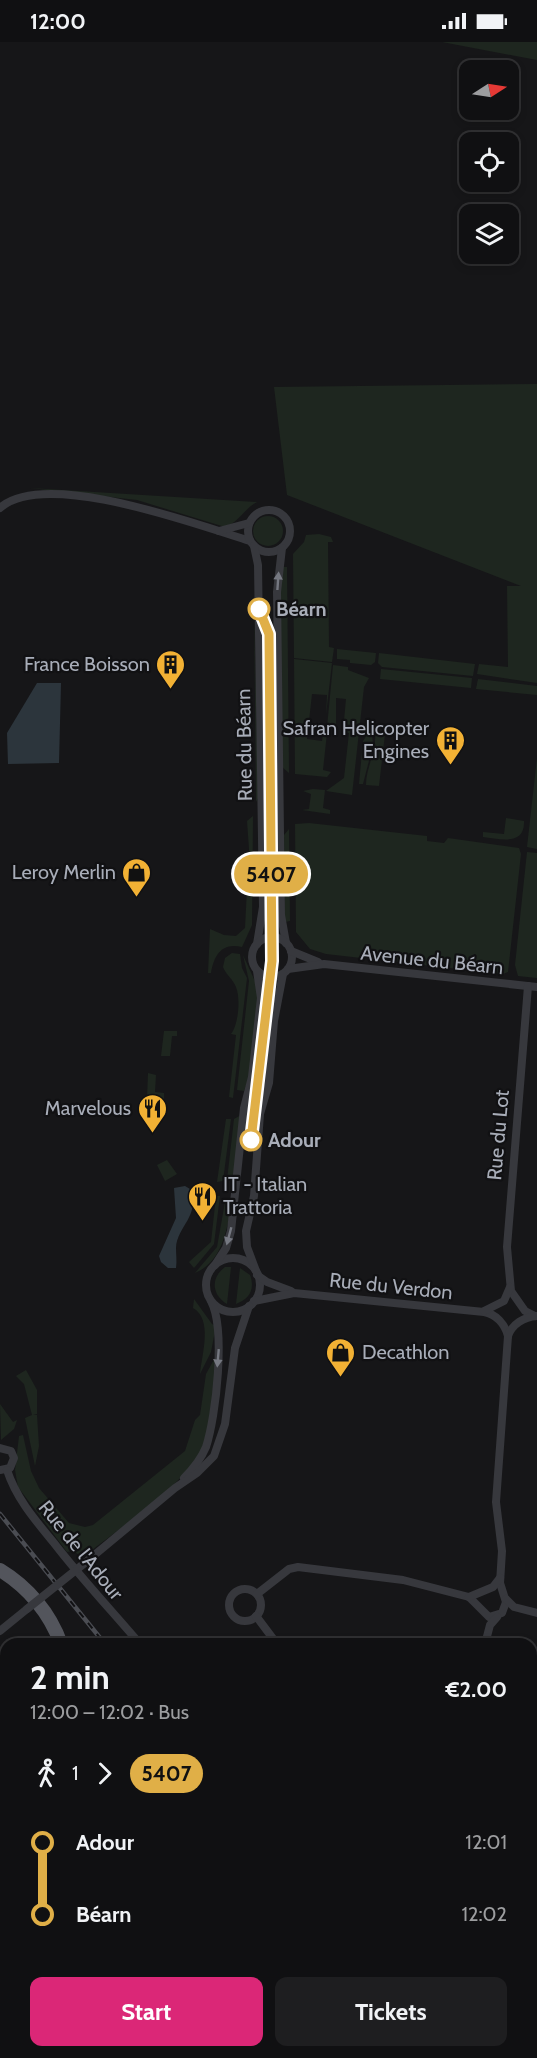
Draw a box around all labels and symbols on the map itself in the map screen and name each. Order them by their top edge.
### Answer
north arrow [459,60,519,120]
one-way arrow [273,572,283,591]
place label: Béarn [276,597,326,621]
marker: Béarn [248,598,270,620]
building icon: France Boisson [155,648,187,690]
place label: France Boisson [24,652,150,676]
street label: Rue du Béarn [231,689,257,801]
place label: Safran Helicopter Engines [283,716,430,763]
building icon: Safran Helicopter Engines [434,724,466,766]
line badge: 5407 [229,854,313,894]
shop icon: Leroy Merlin [121,856,153,898]
place label: Leroy Merlin [12,860,116,884]
street label: Avenue du Béarn [359,941,505,979]
street label: Rue du Lot [482,1089,514,1181]
restaurant icon: Marvelous [136,1092,168,1134]
place label: Marvelous [45,1096,131,1120]
place label: Adour [268,1128,321,1152]
marker: Adour [240,1129,262,1151]
place label: IT - Italian Trattoria [223,1172,307,1219]
restaurant icon: IT - Italian Trattoria [186,1180,218,1222]
one-way arrow [224,1227,233,1245]
street label: Rue du Verdon [328,1268,454,1304]
shop icon: Decathlon [325,1336,357,1378]
place label: Decathlon [362,1340,450,1364]
one-way arrow [213,1349,223,1368]
street label: Rue de l'Adour [34,1495,129,1605]

